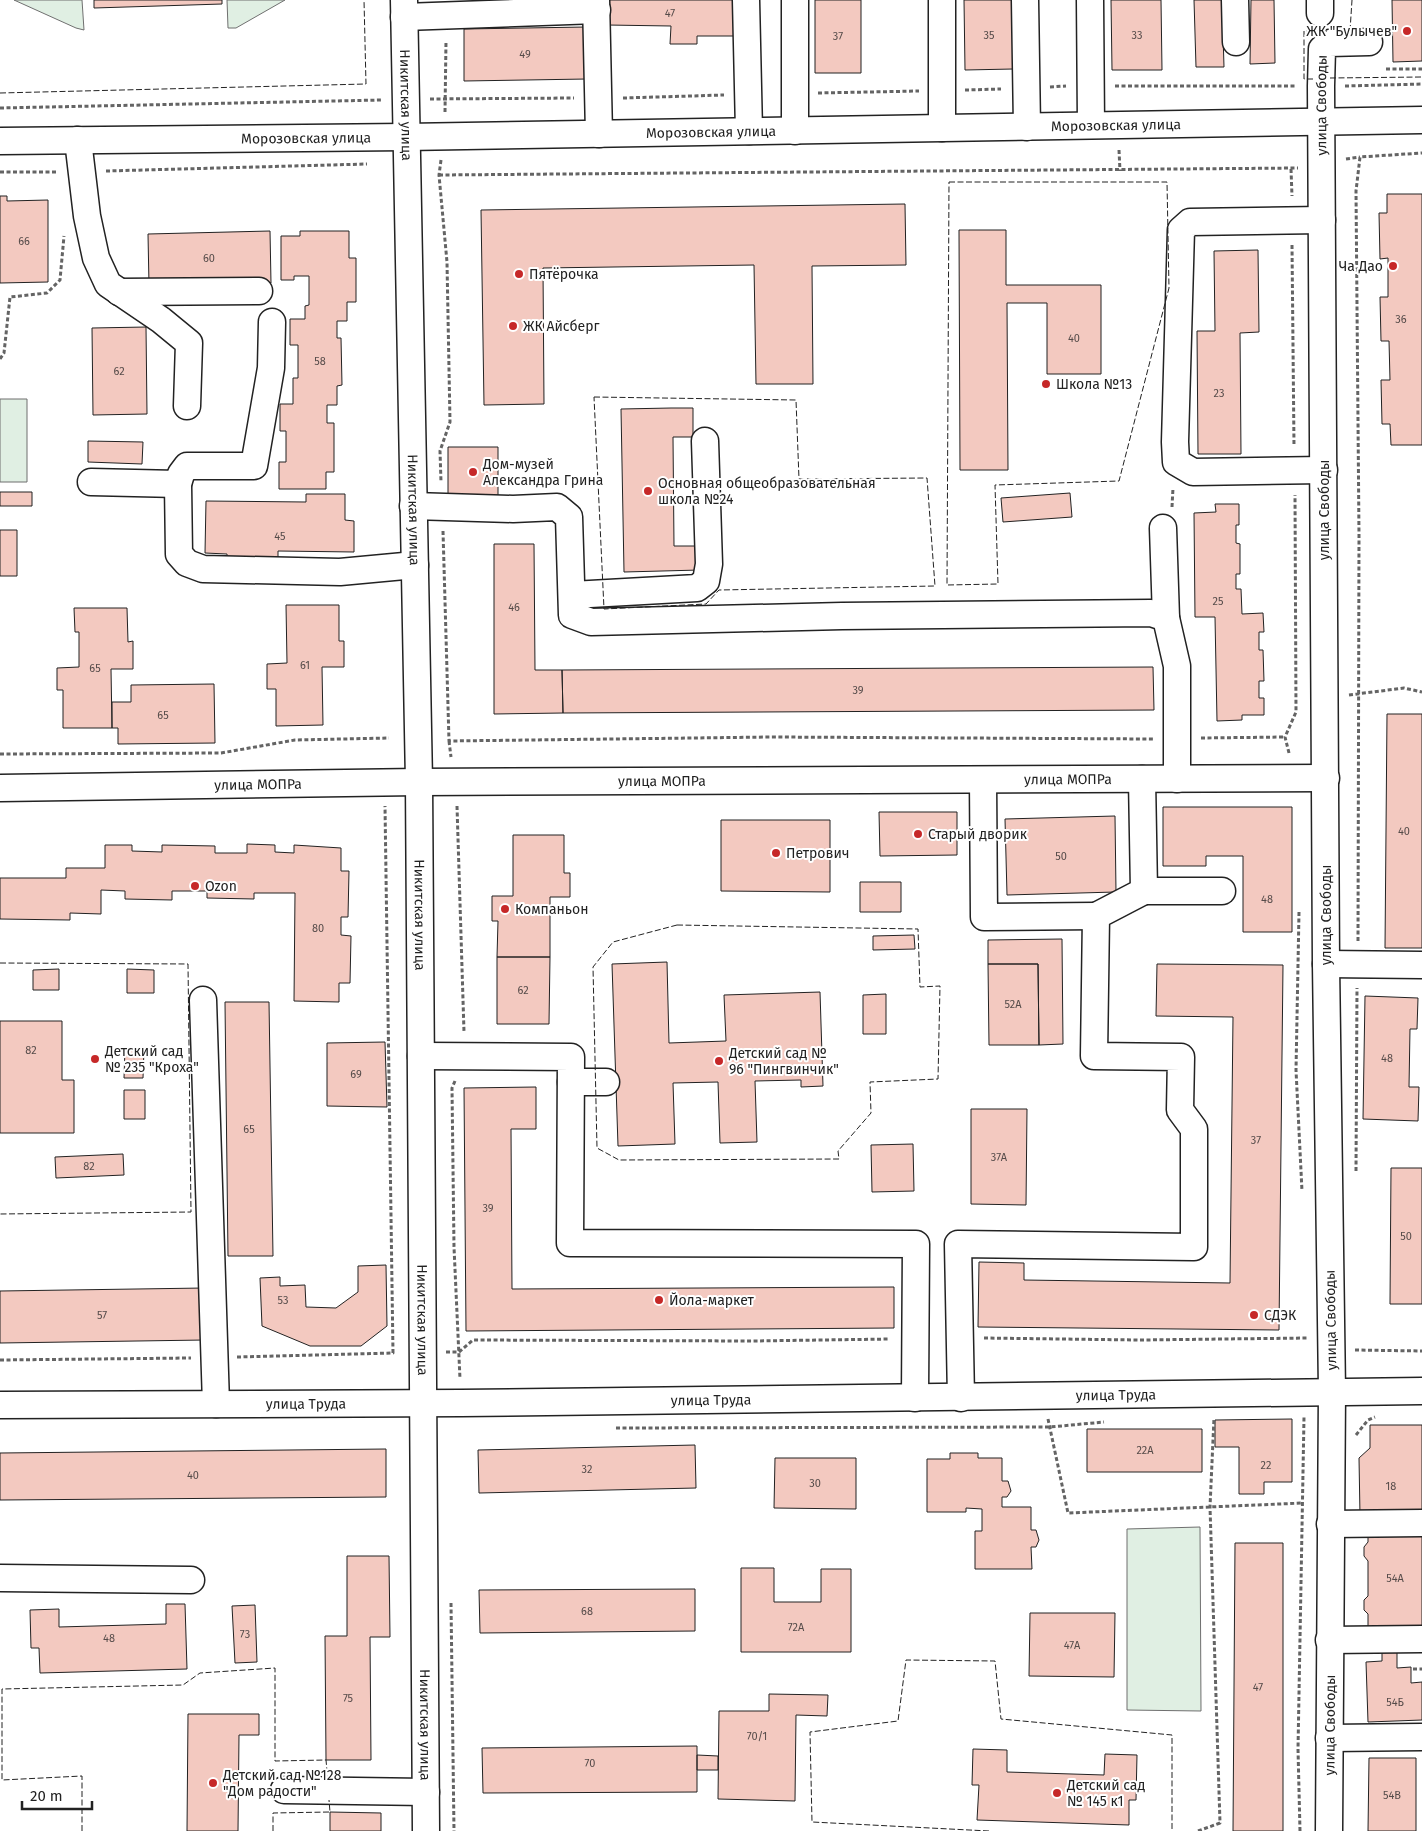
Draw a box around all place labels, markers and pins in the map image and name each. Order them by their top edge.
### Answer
place label: ЖК "Булычев" [1306,23,1397,40]
marker: ЖК "Булычев" [1401,25,1413,37]
place label: Ча Дао [1339,258,1383,275]
marker: Ча Дао [1387,260,1399,272]
place label: Пятёрочка [529,266,599,283]
marker: Пятёрочка [513,268,525,280]
place label: ЖК Айсберг [523,318,600,335]
marker: ЖК Айсберг [507,320,519,332]
place label: Школа №13 [1056,376,1132,393]
marker: Школа №13 [1040,378,1052,390]
place label: Дом-музей Александра Грина [482,456,603,489]
marker: Дом-музей Александра Грина [467,466,479,478]
place label: Основная общеобразовательная школа №24 [658,475,876,508]
marker: Основная общеобразовательная школа №24 [642,485,654,497]
place label: Старый дворик [928,826,1028,843]
marker: Старый дворик [912,828,924,840]
place label: Петрович [786,845,850,862]
marker: Петрович [770,847,782,859]
place label: Ozon [205,878,237,895]
marker: Ozon [189,880,201,892]
place label: Компаньон [515,901,589,918]
marker: Компаньон [499,903,511,915]
place label: Детский сад № 235 "Кроха" [104,1043,199,1076]
place label: Детский сад № 96 "Пингвинчик" [728,1045,839,1078]
marker: Детский сад № 235 "Кроха" [89,1053,101,1065]
marker: Детский сад № 96 "Пингвинчик" [713,1055,725,1067]
place label: Йола-маркет [669,1292,755,1309]
marker: Йола-маркет [653,1294,665,1306]
place label: СДЭК [1264,1307,1297,1324]
marker: СДЭК [1248,1309,1260,1321]
place label: Детский сад №128 "Дом радости" [222,1767,342,1800]
marker: Детский сад №128 "Дом радости" [207,1777,219,1789]
place label: Детский сад № 145 к1 [1066,1777,1145,1810]
marker: Детский сад № 145 к1 [1051,1787,1063,1799]

